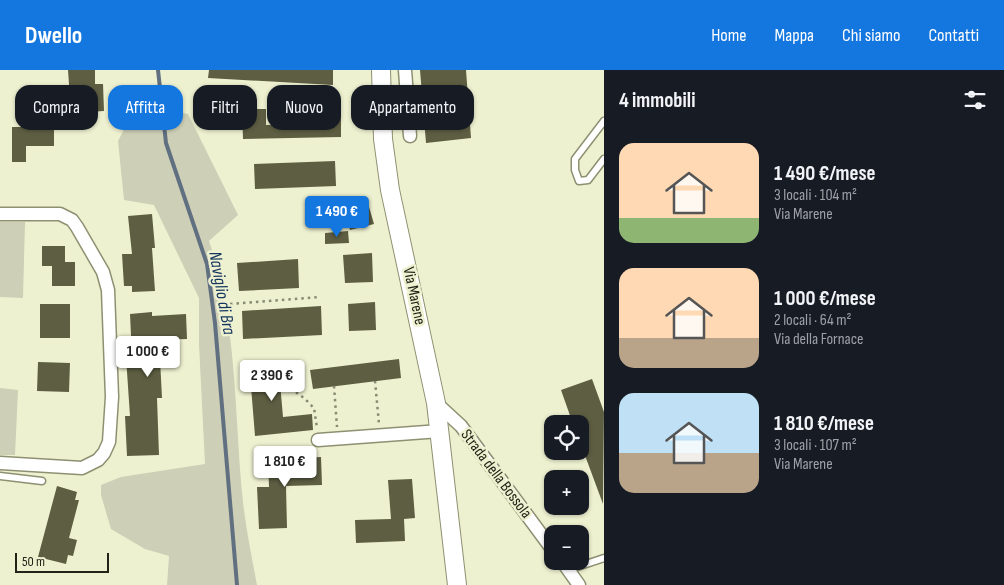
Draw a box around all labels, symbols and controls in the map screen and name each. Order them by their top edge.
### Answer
text: Dwello [25,21,82,50]
text: Home [711,25,747,46]
text: Mappa [775,25,814,46]
text: Chi siamo [842,25,900,46]
text: Contatti [928,25,979,46]
chip: Compra [15,85,98,130]
chip: Affitta [108,85,183,130]
chip: Filtri [193,85,257,130]
chip: Nuovo [267,85,341,130]
chip: Appartamento [351,85,474,130]
icon: filters [961,86,989,114]
text: 4 immobili [619,88,695,113]
text: 1 490 €/mese [774,161,876,186]
icon: home [659,163,719,223]
text: 3 locali · 104 m² [774,186,857,205]
pin: 1 490 € [291,196,383,238]
text: 1 490 € [316,202,358,221]
text: Via Marene [774,205,833,224]
water label: Naviglio di Bra [204,250,240,337]
street label: Via Marene [399,265,429,327]
text: 1 000 €/mese [774,286,876,311]
icon: home [659,288,719,348]
text: 2 locali · 64 m² [774,311,851,330]
text: Via della Fornace [774,330,864,349]
pin: 1 000 € [102,336,194,378]
text: 1 000 € [127,342,169,361]
pin: 2 390 € [226,360,318,402]
text: 2 390 € [251,366,293,385]
text: 1 810 €/mese [774,411,874,436]
icon: home [659,413,719,473]
map controls [544,415,589,570]
button: locate [544,415,589,460]
street label: Strada della Bossola [456,426,536,522]
text: 3 locali · 107 m² [774,436,857,455]
pin: 1 810 € [239,446,331,488]
text: 1 810 € [265,452,305,471]
text: Via Marene [774,455,833,474]
button: + [544,470,589,515]
button: − [544,525,589,570]
scale bar [15,550,109,573]
text: 50 m [22,553,45,570]

